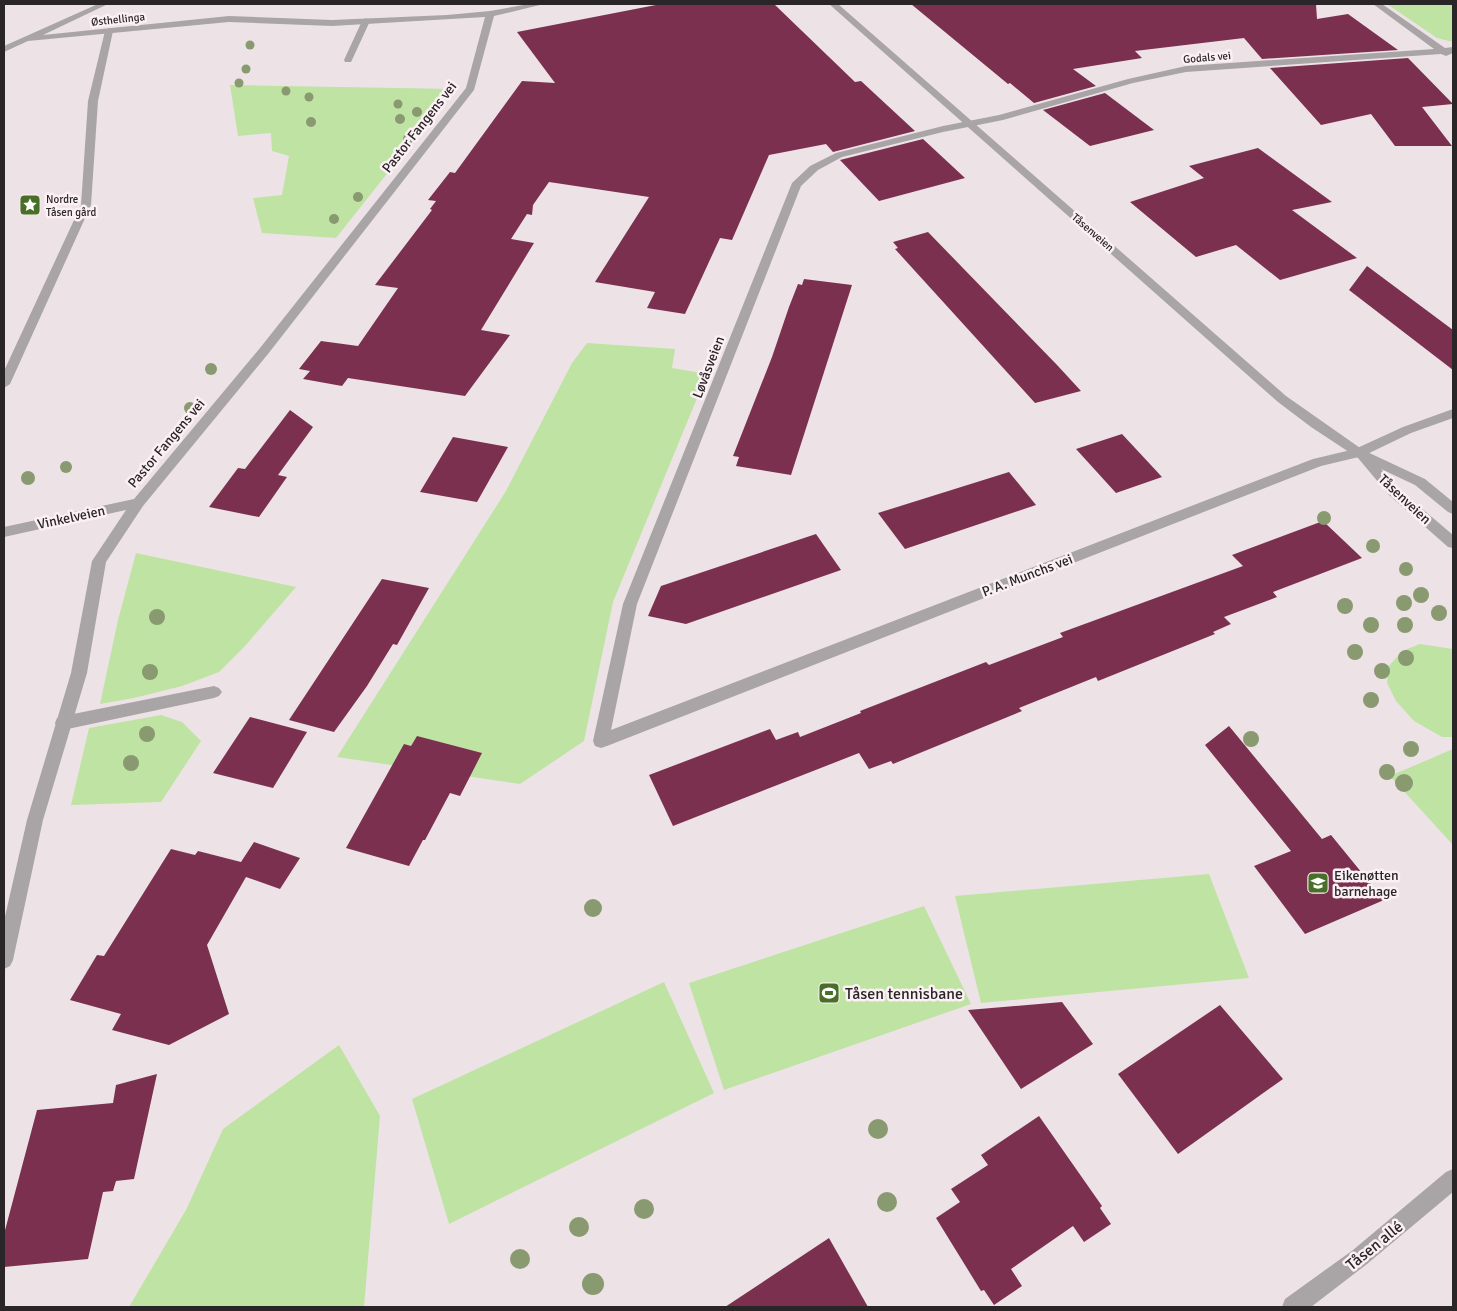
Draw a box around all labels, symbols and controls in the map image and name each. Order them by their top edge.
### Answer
street label: Østhellinga [90,10,146,29]
street label: Godals vei [1183,49,1232,66]
street label: Pastor Fangens vei [379,78,460,176]
place icon: Nordre Tåsen gård [18,193,42,217]
place label: Nordre Tåsen gård [46,193,97,219]
street label: Tåsenveien [1069,211,1116,254]
street label: Løvåsveien [689,334,728,401]
street label: Pastor Fangens vei [124,395,209,491]
street label: Tåsenveien [1375,471,1434,528]
street label: Vinkelveien [36,502,107,533]
street label: P. A. Munchs vei [979,550,1075,601]
place label: Eikenøtten barnehage [1334,867,1399,900]
school or university icon: Eikenøtten barnehage [1306,871,1330,895]
sports icon: Tåsen tennisbane [817,981,841,1005]
place label: Tåsen tennisbane [845,984,963,1004]
street label: Tåsen allé [1342,1217,1407,1275]

